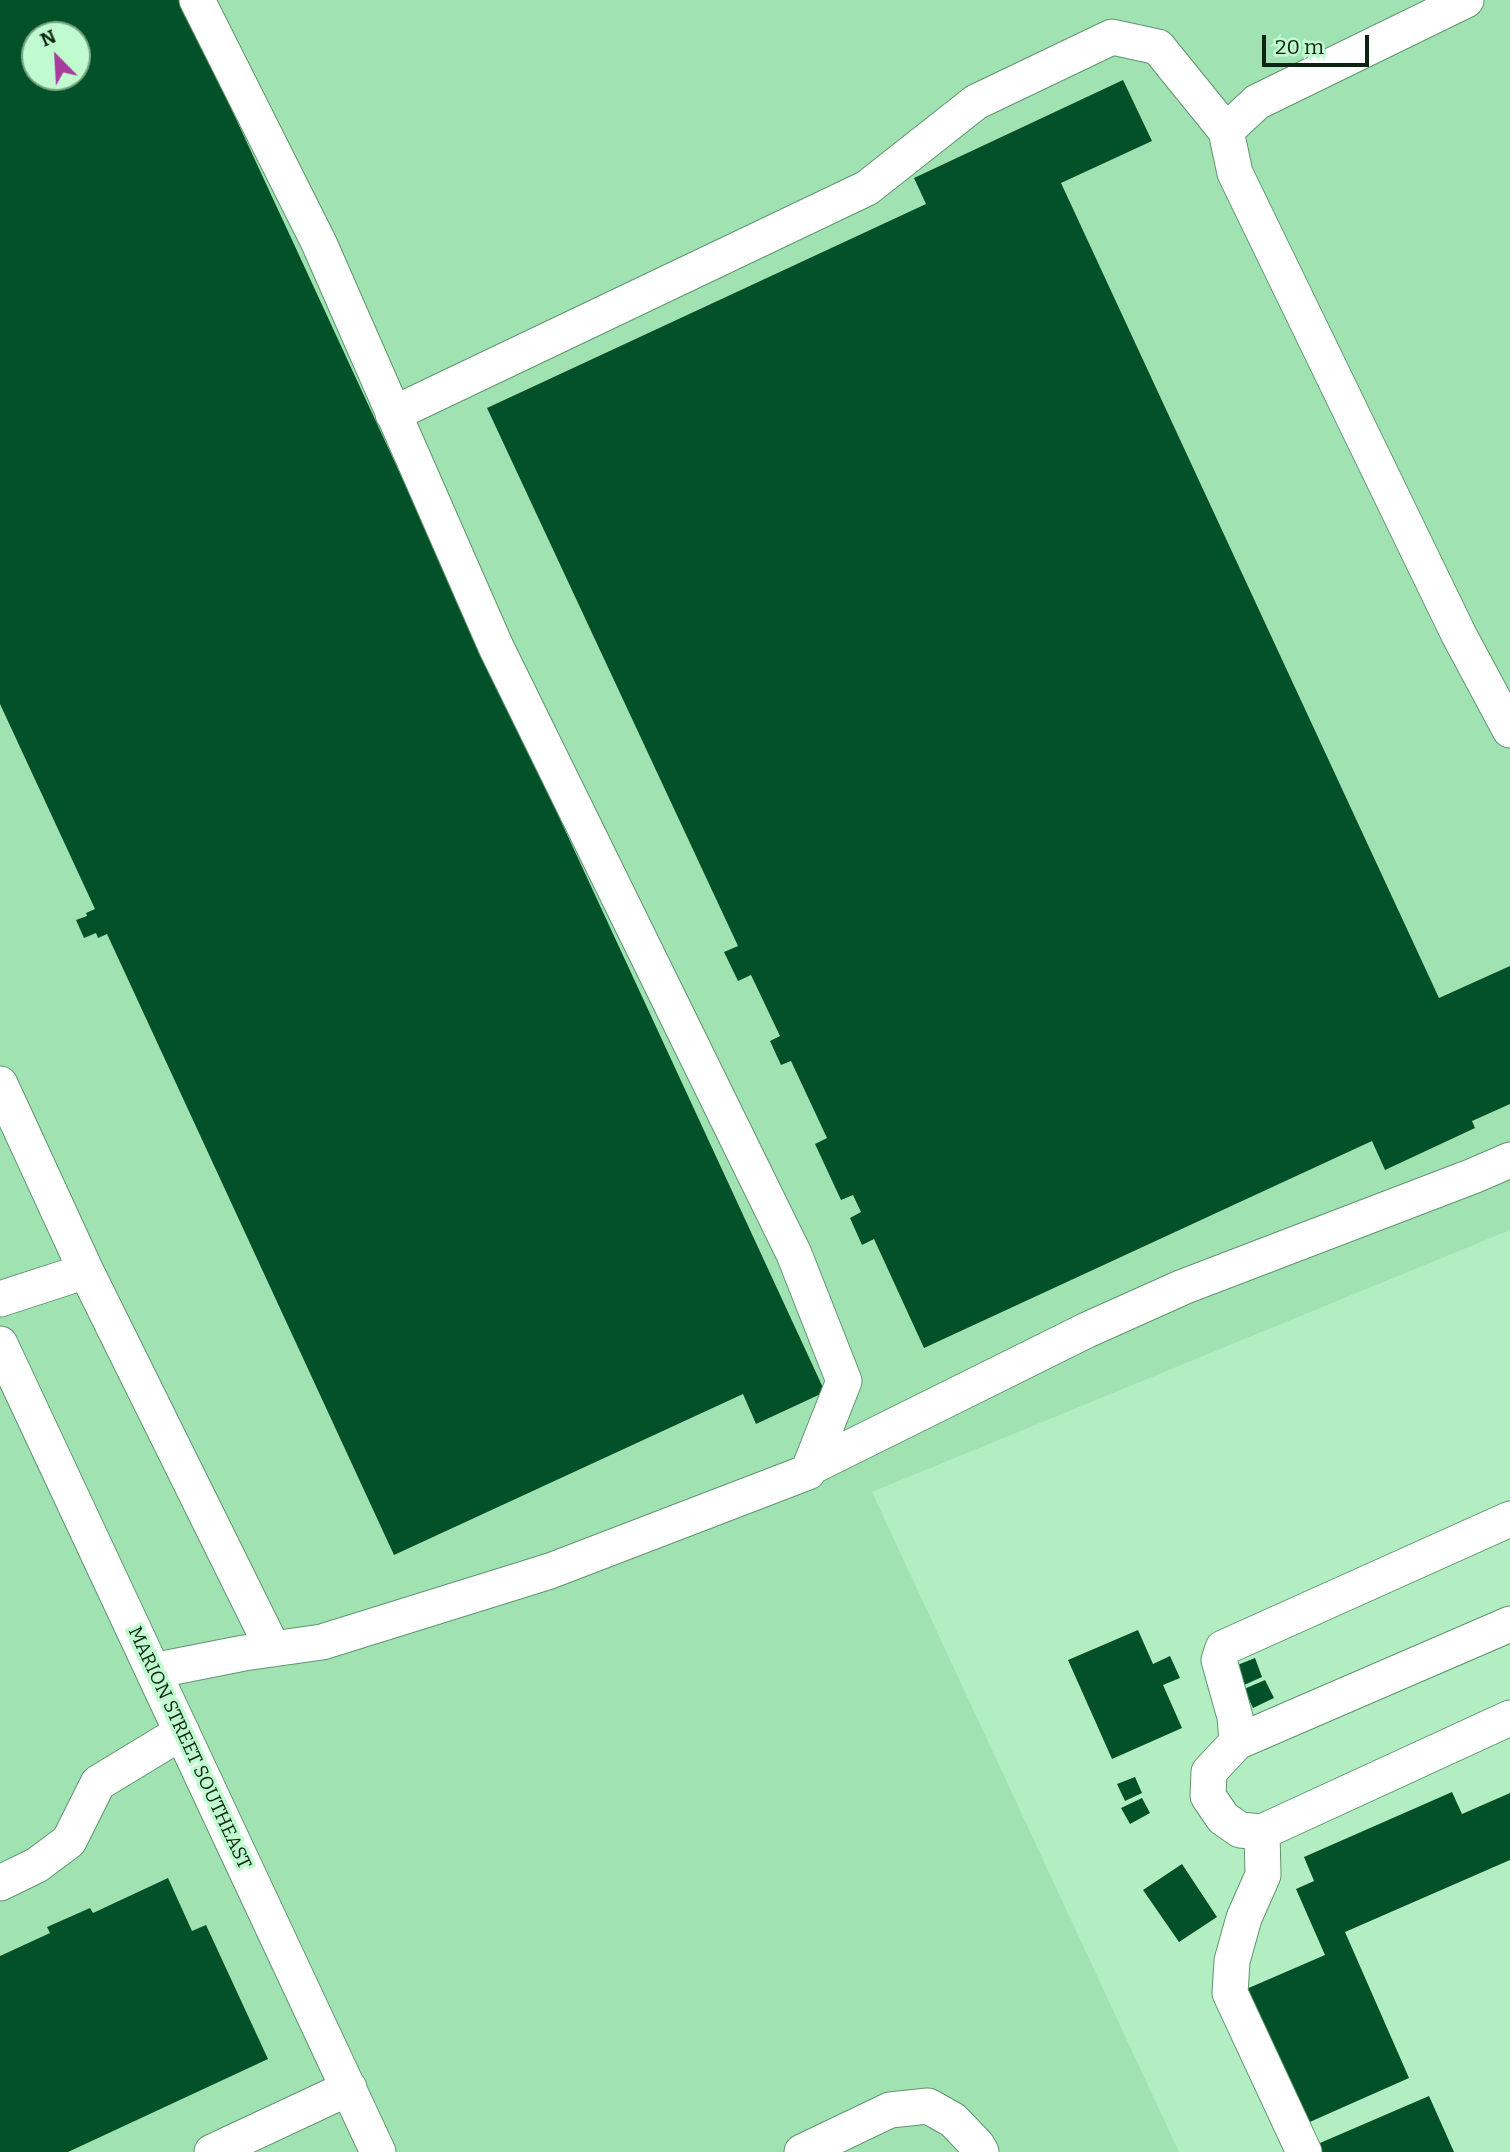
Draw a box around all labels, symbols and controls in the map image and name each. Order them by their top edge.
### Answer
north arrow [21,21,91,91]
scale bar [1265,21,1372,65]
text: N [37,25,59,52]
text: 20 m [1275,34,1324,60]
street label: MARION STREET SOUTHEAST [123,1623,255,1873]

